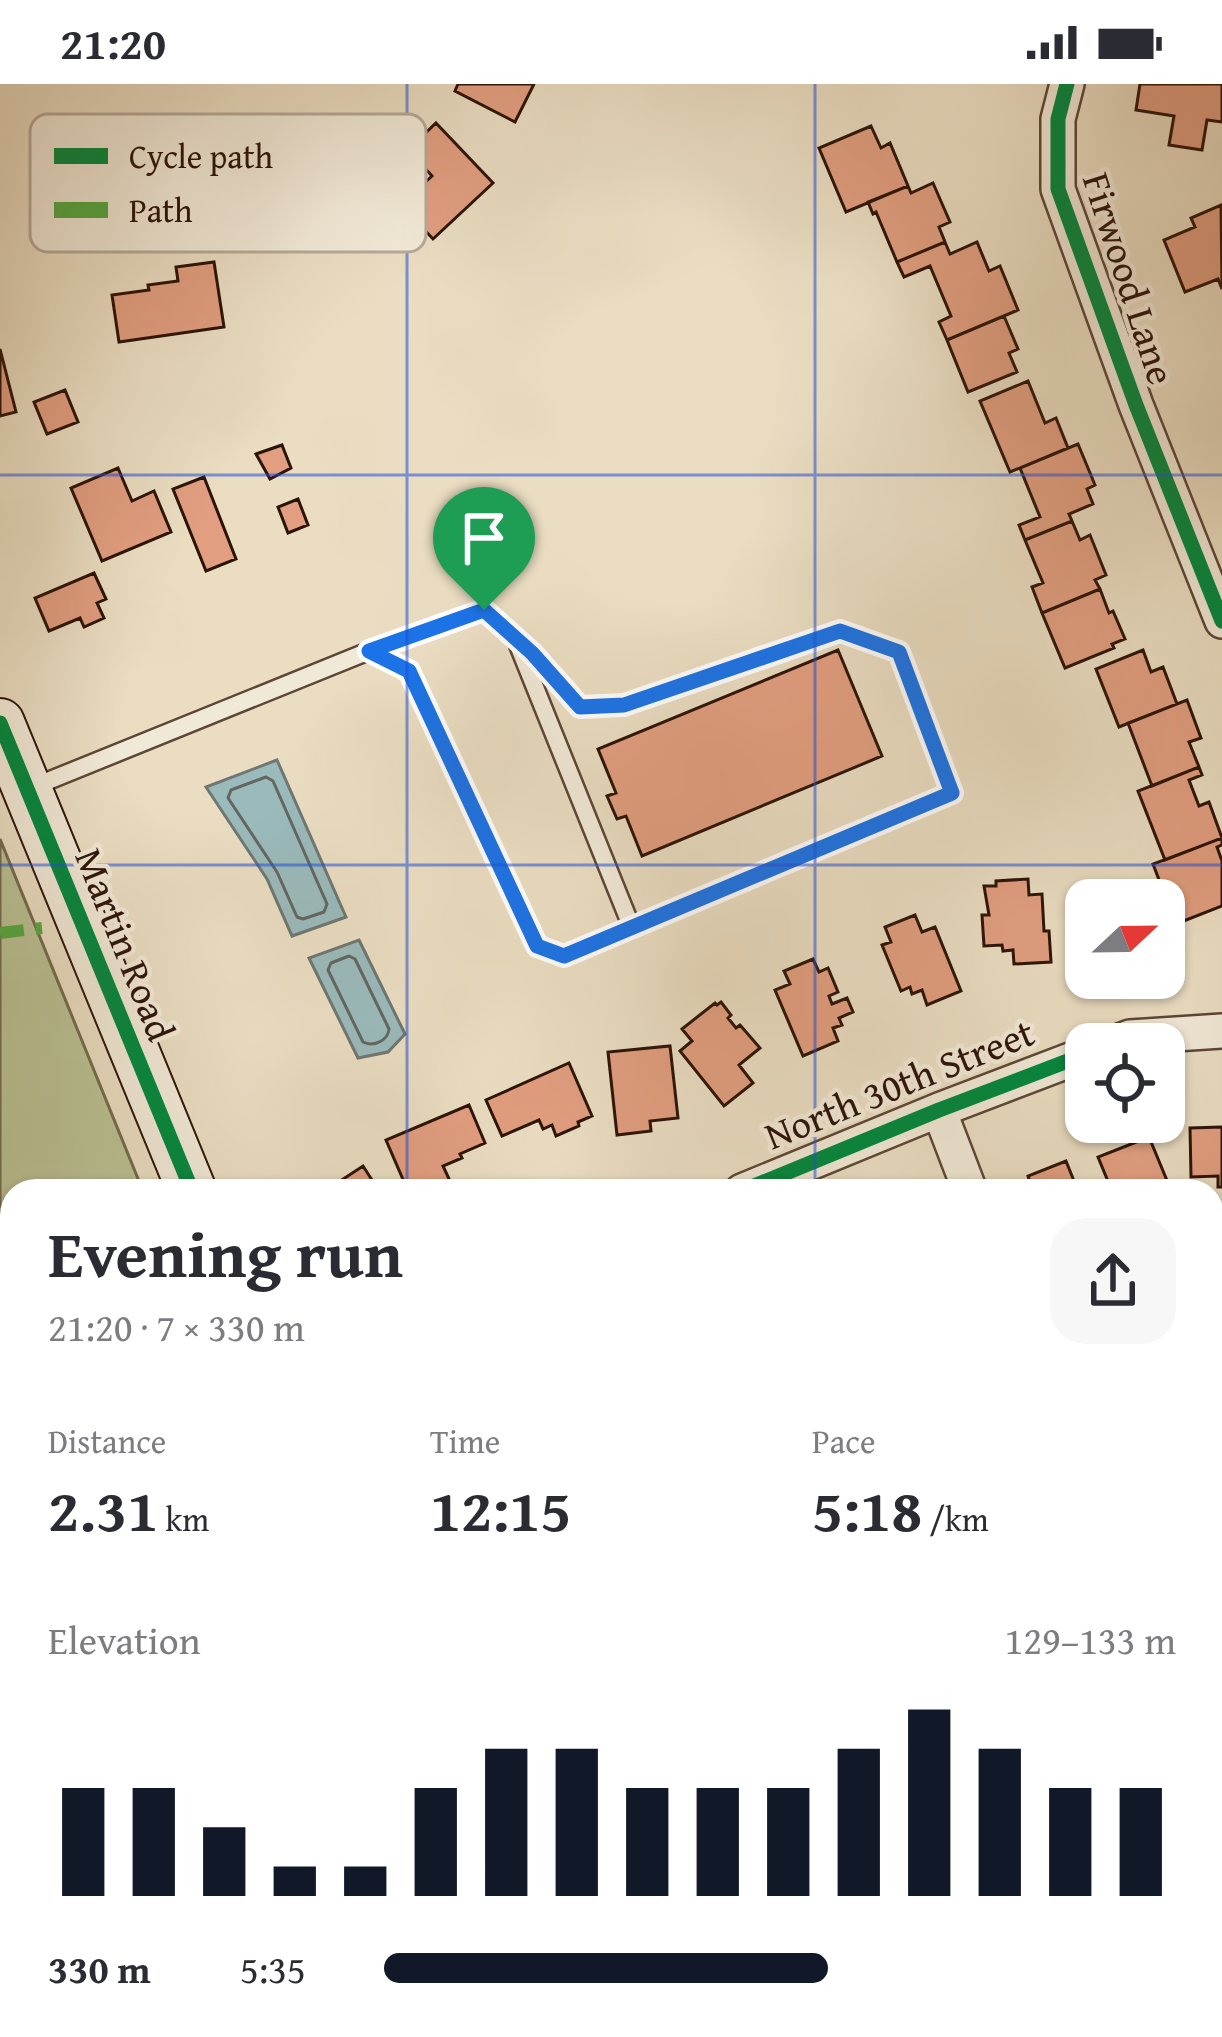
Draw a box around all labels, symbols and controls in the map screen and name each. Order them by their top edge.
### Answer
text: 21:20 [60,10,166,75]
legend [30,114,426,252]
text: Cycle path [129,132,274,180]
street label: Firwood Lane [1069,165,1191,391]
text: Path [129,186,193,234]
pin [433,487,535,610]
icon: arrive [451,505,517,571]
street label: Martin Road [61,839,191,1049]
north arrow [1065,879,1185,999]
map controls [1065,879,1185,1143]
street label: North 30th Street [756,1003,1043,1163]
button: locate [1065,1023,1185,1143]
text: Evening run [48,1204,403,1301]
button: share [1050,1218,1176,1344]
text: 21:20 · 7 × 330 m [48,1298,305,1355]
text: Distance [48,1417,166,1465]
text: Time [430,1417,500,1465]
text: Pace [812,1417,875,1465]
text: 2.31 [48,1465,158,1553]
text: 12:15 [430,1465,571,1553]
text: 5:18 [812,1465,922,1553]
text: km [158,1495,209,1543]
text: /km [922,1495,989,1543]
text: Elevation [48,1611,201,1668]
text: 129–133 m [1004,1611,1176,1668]
text: 330 m [48,1940,151,1997]
text: 5:35 [240,1940,306,1997]

